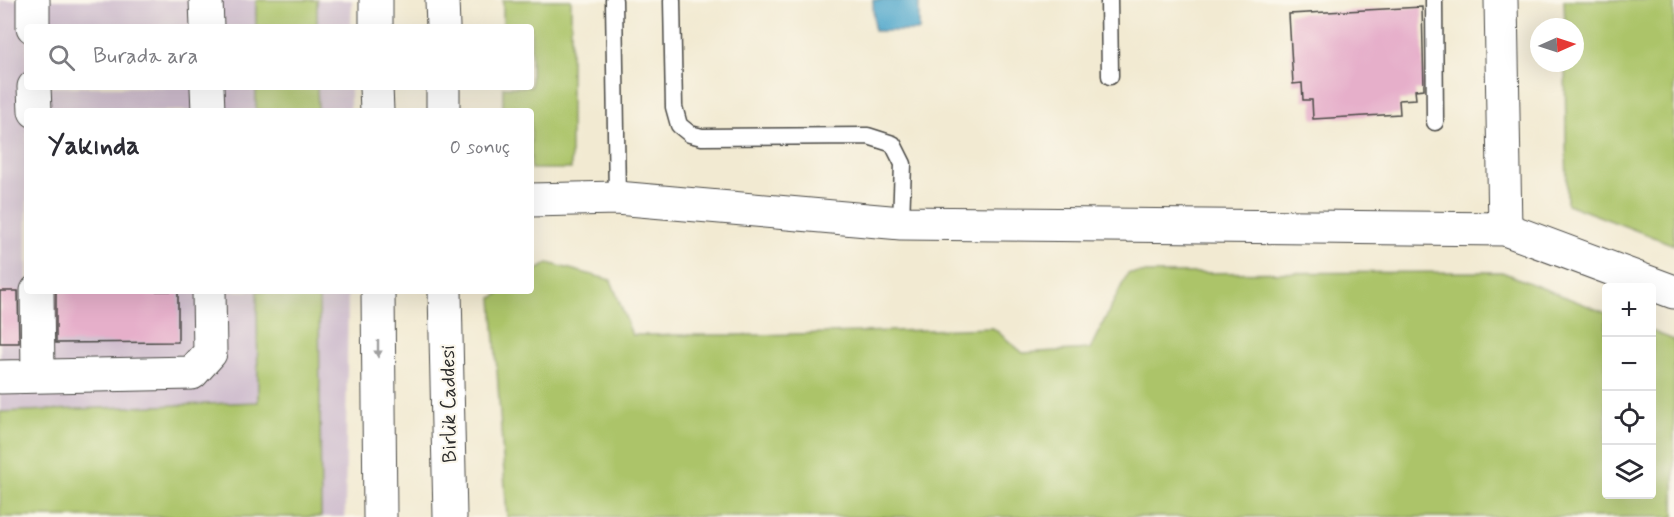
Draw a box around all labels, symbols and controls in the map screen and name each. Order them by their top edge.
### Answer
north arrow [1530,18,1584,72]
search box [24,24,534,90]
icon: search [45,41,78,74]
text: Burada ara [93,43,198,71]
text: Yakında [48,130,140,164]
text: 0 sonuç [450,134,510,161]
map controls [1602,283,1656,499]
button: + [1602,283,1656,337]
button: − [1602,337,1656,391]
one-way arrow [374,340,383,359]
street label: Birlik Caddesi [435,345,464,463]
button: locate [1602,391,1656,445]
button: layers [1602,445,1656,499]

